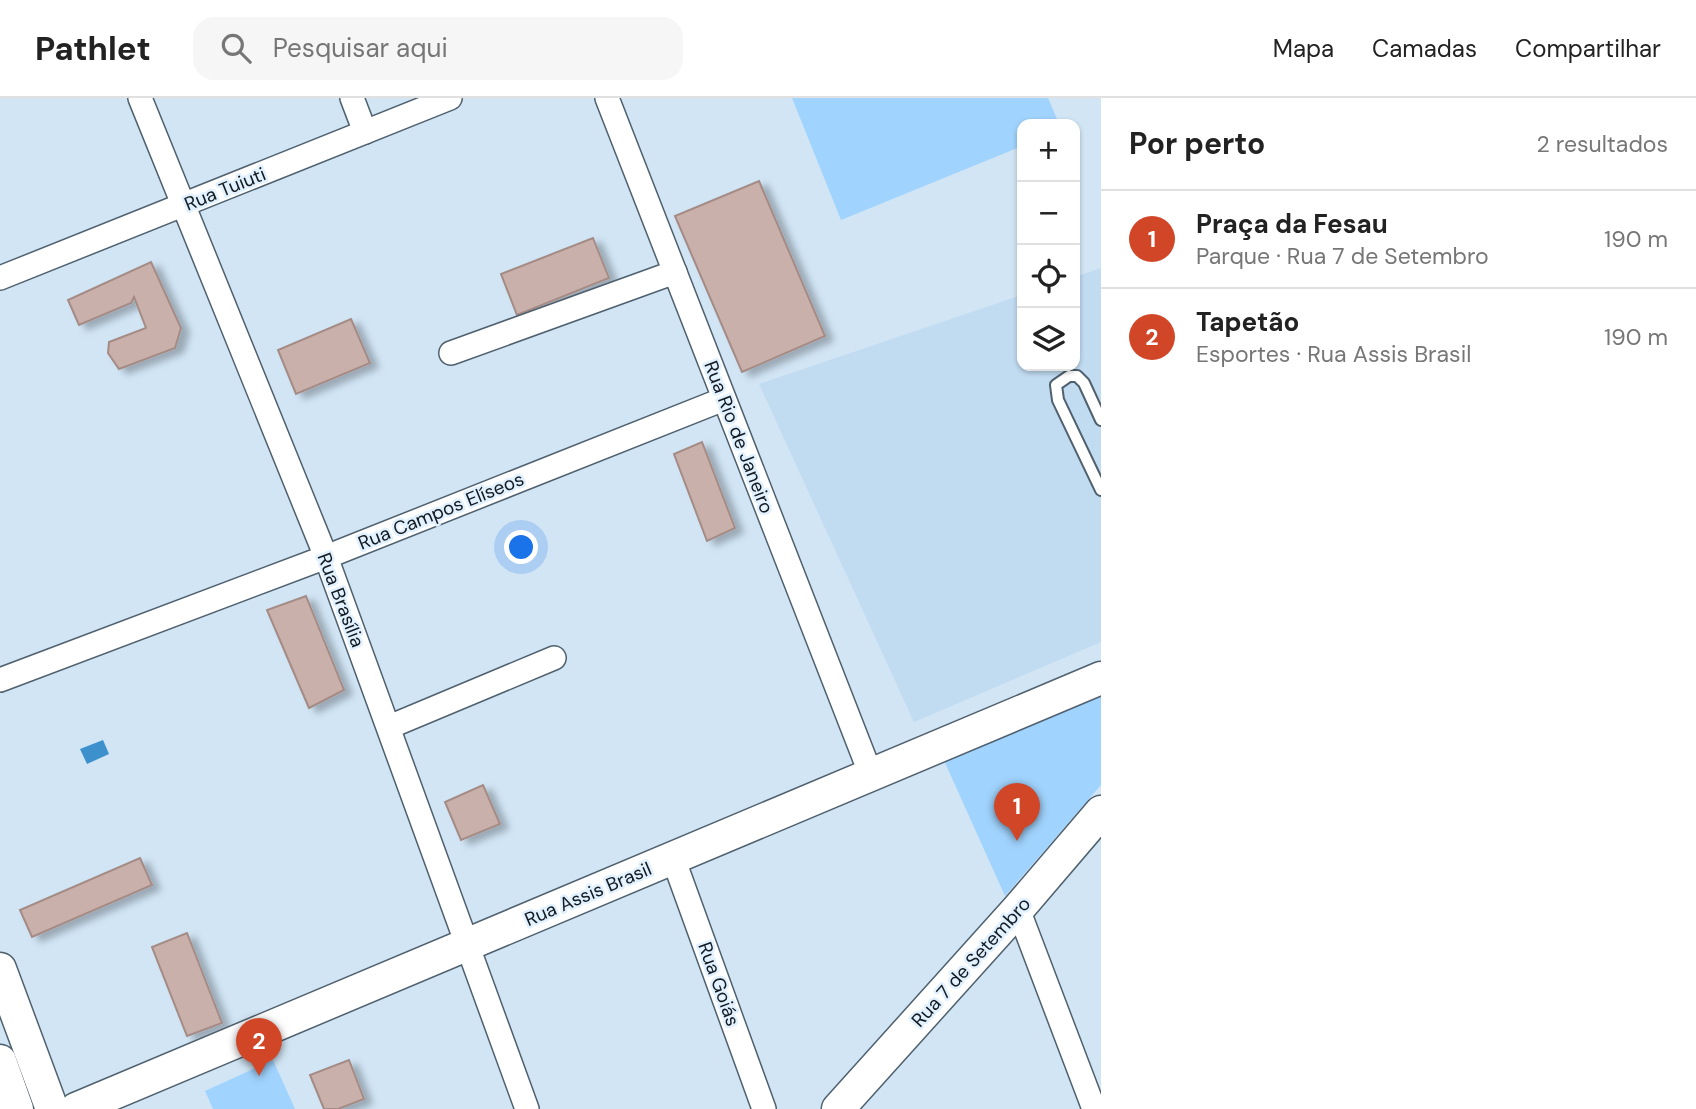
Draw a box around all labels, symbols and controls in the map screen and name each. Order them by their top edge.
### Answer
search box [193,17,683,80]
text: Pathlet [35,27,151,70]
icon: search [217,29,255,67]
text: Pesquisar aqui [273,31,448,65]
text: Mapa [1273,33,1334,64]
text: Camadas [1372,33,1477,64]
text: Compartilhar [1515,33,1661,64]
map controls [1017,119,1080,371]
button: + [1017,119,1080,182]
text: Por perto [1129,124,1265,163]
text: 2 resultados [1537,129,1668,159]
street label: Rua Tuiuti [181,161,269,217]
button: − [1017,182,1080,245]
text: Praça da Fesau [1196,207,1388,241]
text: 1 [1148,224,1156,254]
text: 190 m [1604,224,1668,254]
text: Parque · Rua 7 de Setembro [1196,241,1489,271]
button: locate [1017,245,1080,308]
text: Tapetão [1196,305,1299,339]
button: layers [1017,308,1080,371]
text: 2 [1145,322,1159,352]
text: 190 m [1604,322,1668,352]
text: Esportes · Rua Assis Brasil [1196,339,1471,369]
street label: Rua Rio de Janeiro [698,357,780,517]
street label: Rua Campos Elíseos [354,466,528,556]
your location [504,530,538,564]
street label: Rua Brasília [312,549,370,651]
pin: 1 [994,783,1040,841]
street label: Rua Assis Brasil [521,856,655,932]
street label: Rua 7 de Setembro [906,892,1036,1032]
street label: Rua Goiás [692,939,746,1029]
pin: 2 [236,1018,282,1076]

